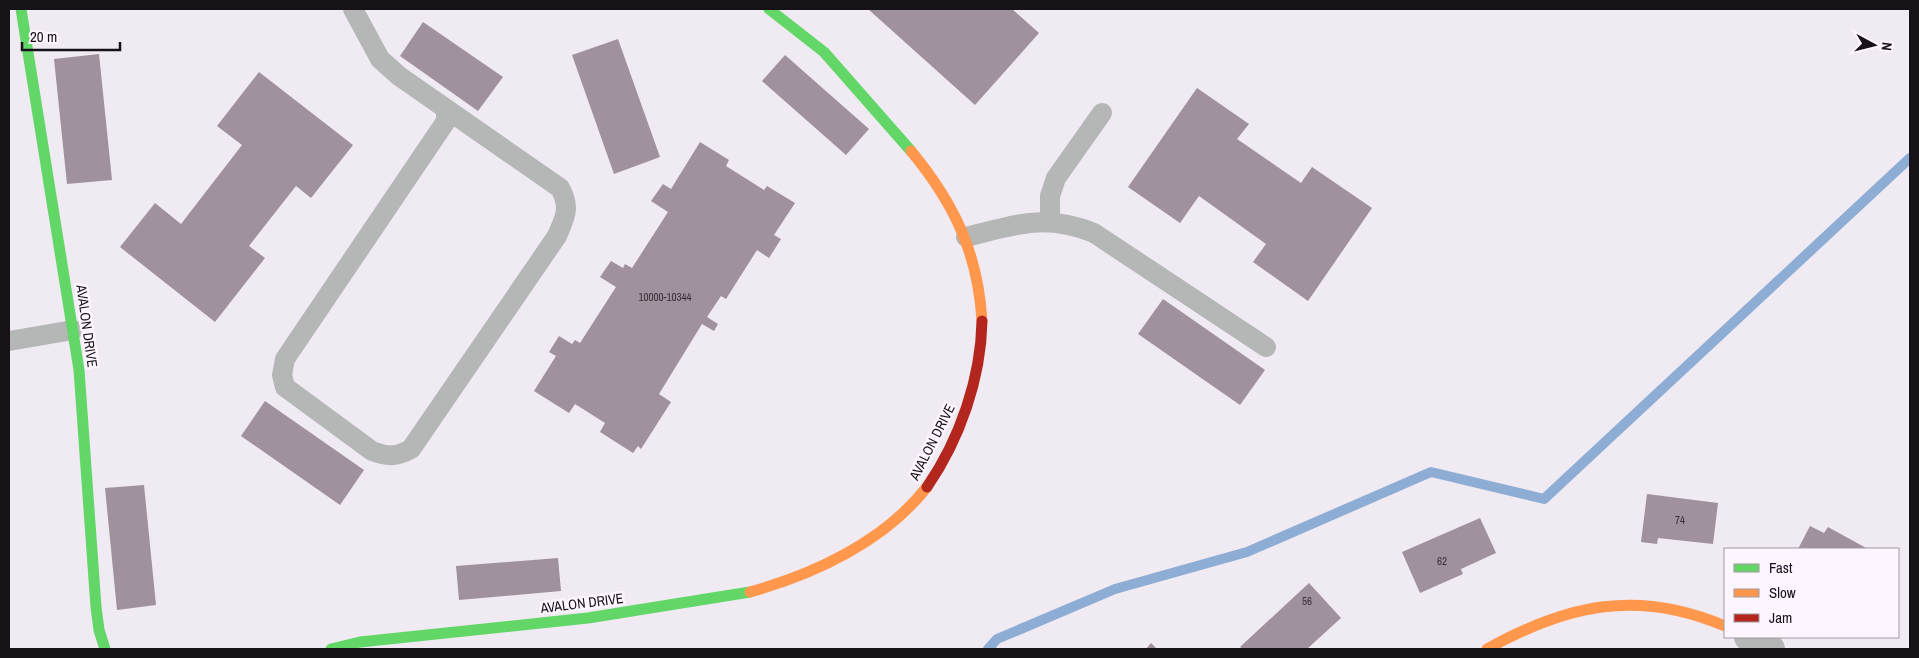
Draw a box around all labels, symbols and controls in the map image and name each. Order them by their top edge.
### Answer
scale bar [22,20,120,52]
north arrow [1849,20,1899,70]
text: 20 m [30,26,57,47]
text: N [1877,41,1896,52]
street label: AVALON DRIVE [72,283,102,368]
house number: 10000-10344 [638,290,692,304]
street label: AVALON DRIVE [905,401,959,484]
house number: 74 [1675,513,1685,527]
legend [1724,548,1899,638]
house number: 62 [1437,554,1447,568]
text: Fast [1769,557,1793,578]
text: Slow [1769,582,1796,603]
street label: AVALON DRIVE [539,589,624,617]
house number: 56 [1302,594,1312,608]
text: Jam [1769,607,1792,628]

